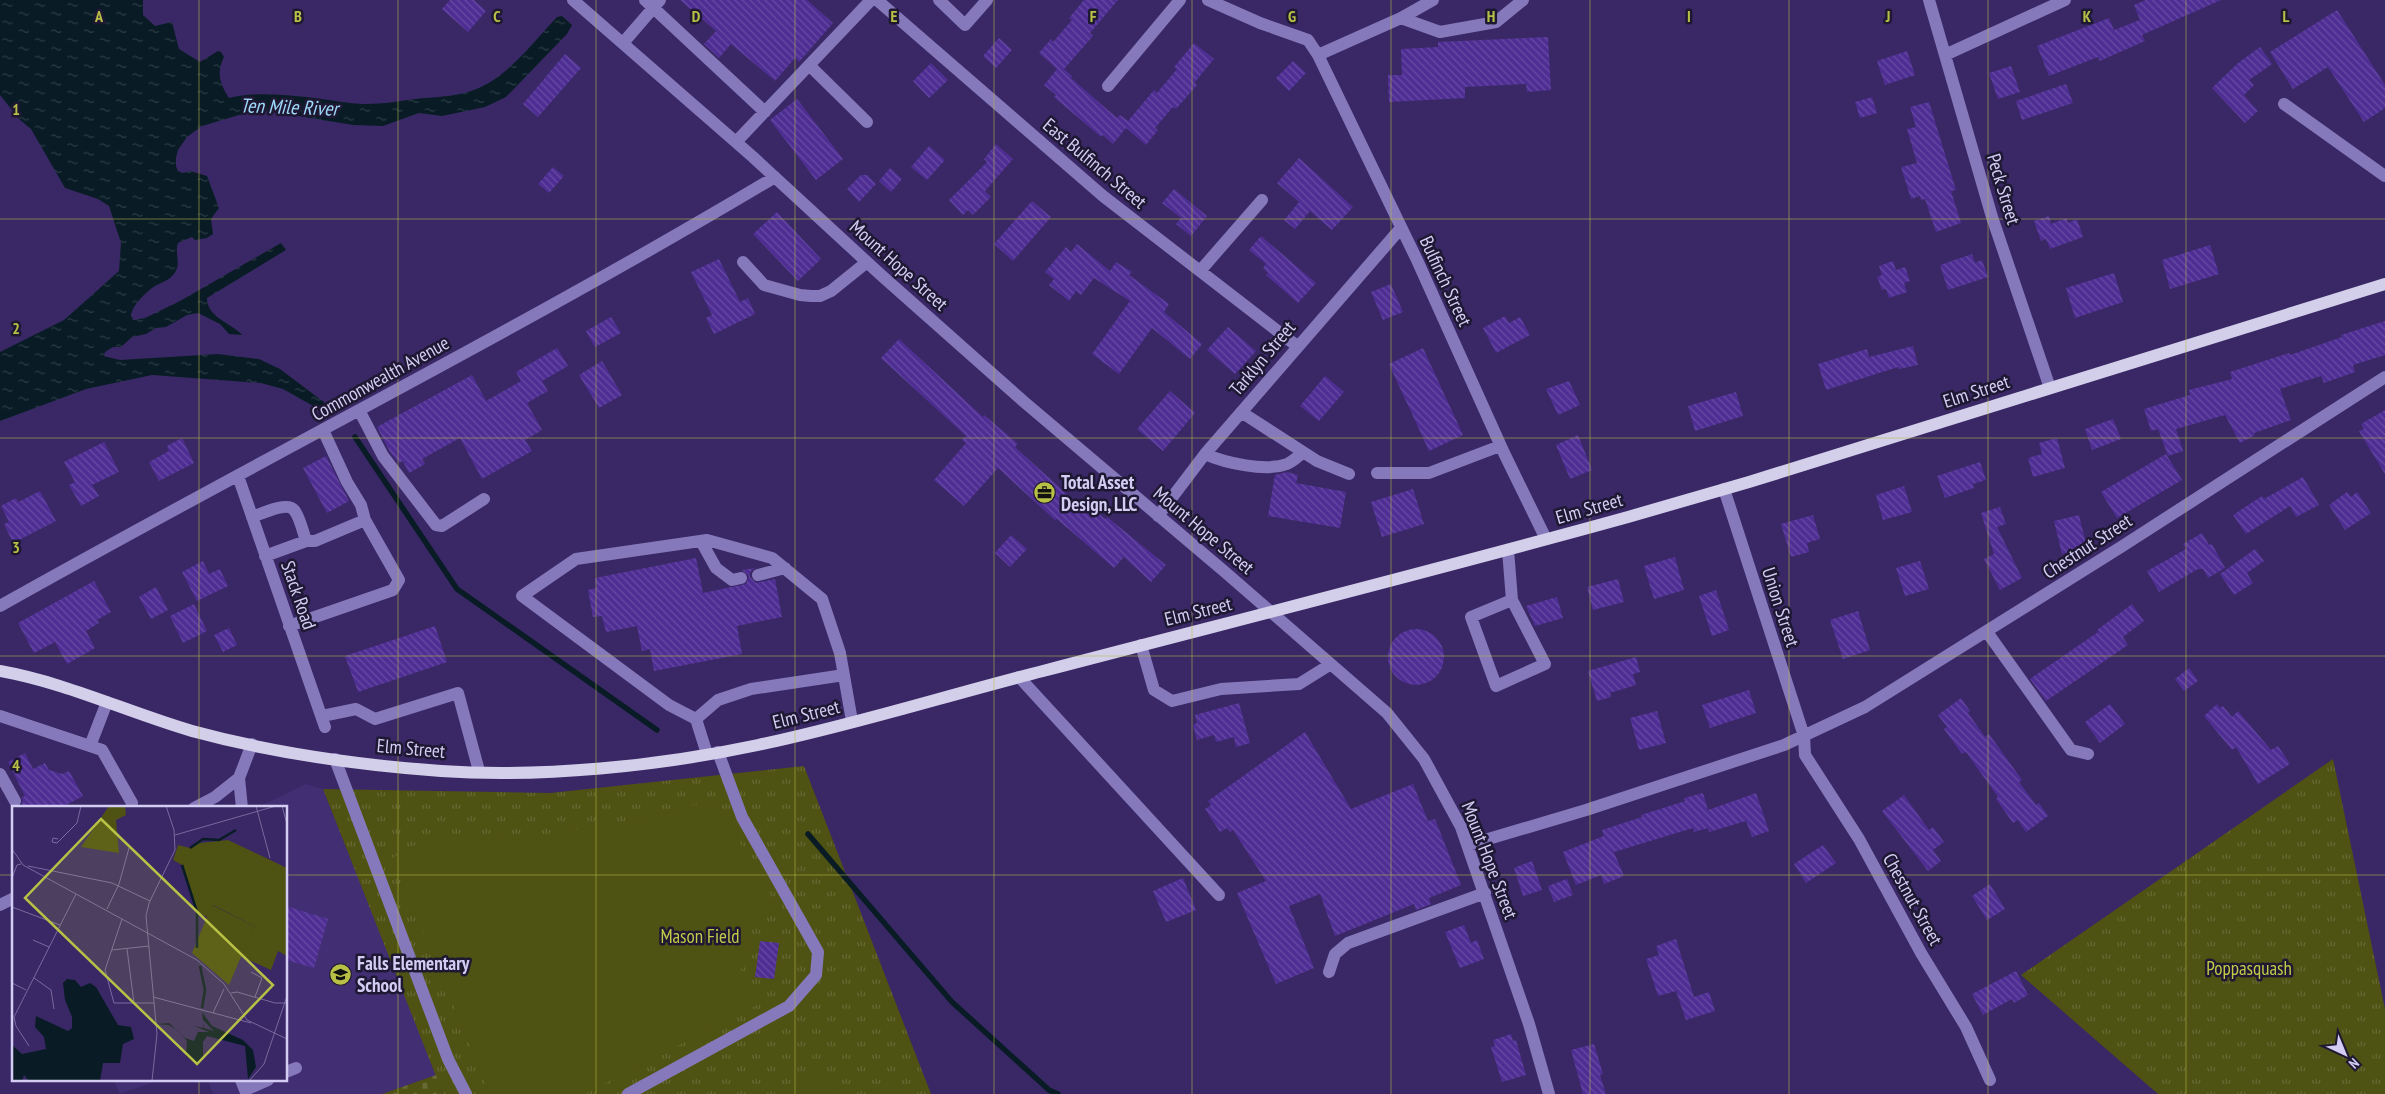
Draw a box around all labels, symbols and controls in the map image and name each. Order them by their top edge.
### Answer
text: A [94,6,104,26]
text: B [294,6,302,26]
text: C [493,6,501,26]
text: D [692,6,701,26]
text: E [891,6,898,26]
text: F [1090,6,1097,26]
text: G [1288,6,1296,26]
text: H [1487,6,1495,26]
text: I [1687,6,1691,26]
text: J [1885,6,1890,26]
text: K [2083,6,2092,26]
text: L [2283,6,2290,26]
water label: Ten Mile River [240,92,341,122]
text: 1 [12,99,20,119]
street label: East Bulfinch Street [1038,113,1152,214]
street label: Peck Street [1982,151,2026,228]
street label: Mount Hope Street [845,215,954,316]
street label: Bulfinch Street [1415,232,1478,331]
street label: Tarklyn Street [1224,315,1301,400]
text: 2 [12,318,20,338]
street label: Commonwealth Avenue [307,330,453,426]
street label: Elm Street [1940,369,2013,413]
place label: Total Asset Design, LLC [1061,470,1138,516]
office icon: Total Asset Design, LLC [1033,481,1057,505]
street label: Mount Hope Street [1149,481,1260,580]
street label: Elm Street [1553,487,1626,529]
street label: Chestnut Street [2038,508,2137,584]
text: 3 [12,537,20,557]
street label: Stack Road [276,557,322,633]
street label: Union Street [1757,564,1805,651]
street label: Elm Street [1162,591,1235,631]
street label: Elm Street [770,694,843,734]
street label: Elm Street [376,733,447,763]
text: 4 [12,755,20,775]
street label: Mount Hope Street [1457,798,1524,923]
inset map [12,806,288,1082]
street label: Chestnut Street [1878,849,1949,950]
park label: Mason Field [660,924,740,948]
place label: Falls Elementary School [357,951,470,997]
park label: Poppasquash [2206,956,2292,980]
school or university icon: Falls Elementary School [329,962,353,986]
north arrow [2320,1029,2370,1079]
text: N [2345,1054,2363,1072]

